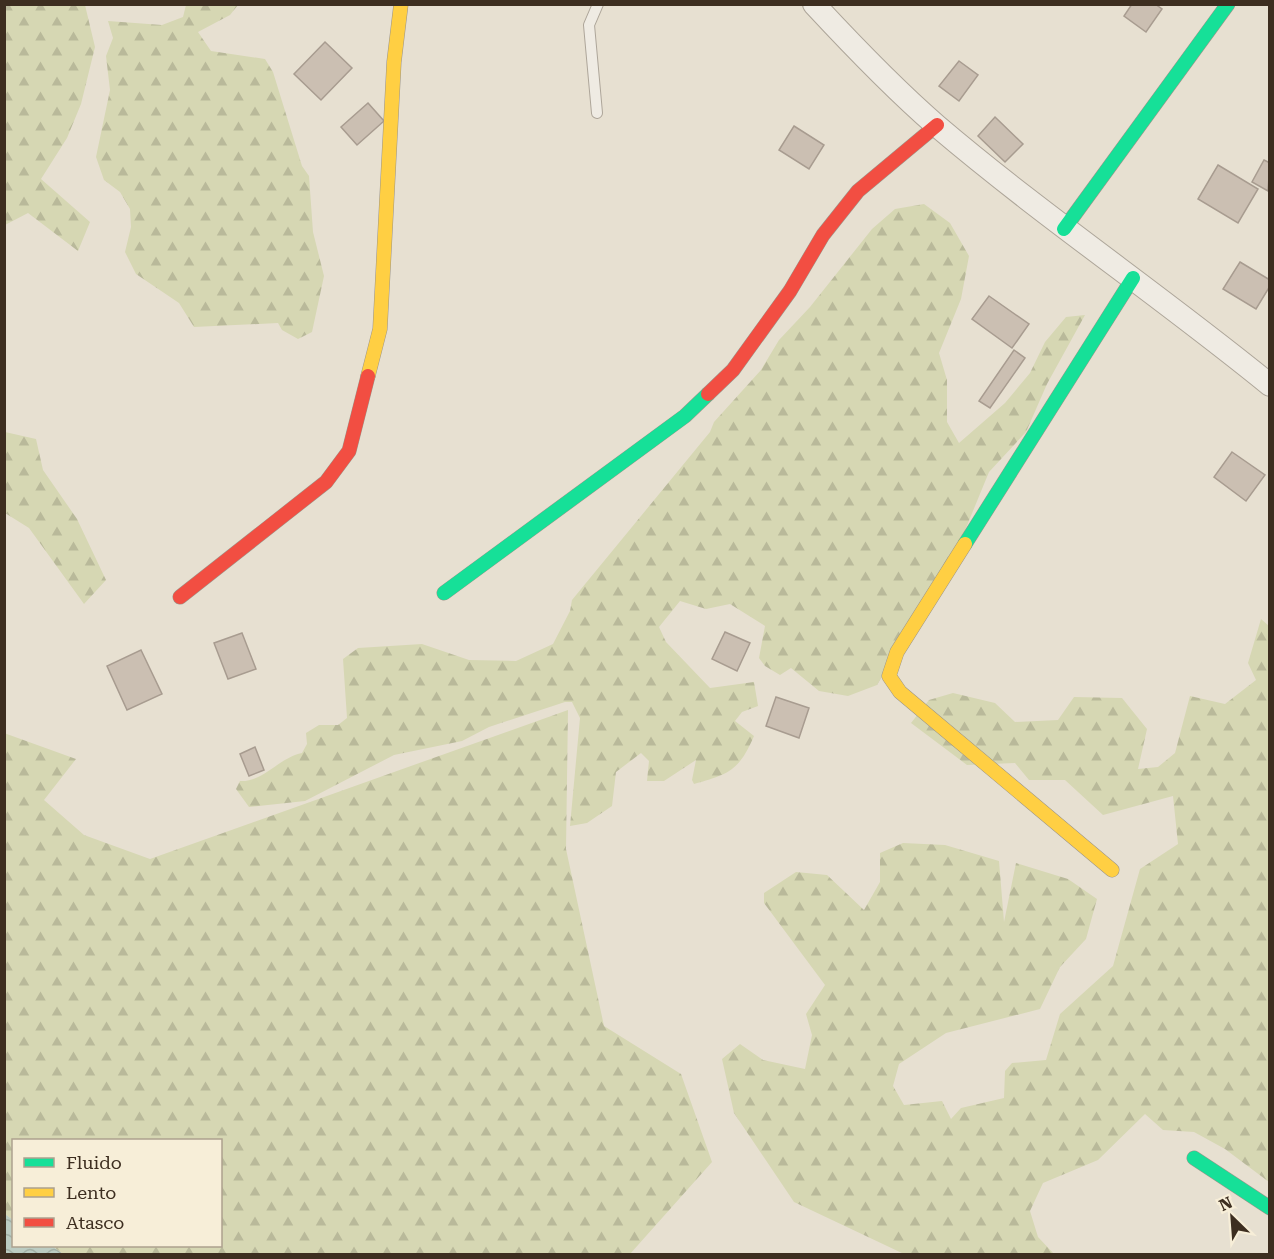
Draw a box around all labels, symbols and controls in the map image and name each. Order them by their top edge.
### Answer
legend [12,1139,222,1247]
text: Fluido [66,1152,122,1173]
text: Lento [66,1182,116,1203]
north arrow [1202,1187,1262,1247]
text: N [1216,1193,1235,1215]
text: Atasco [66,1212,124,1233]

